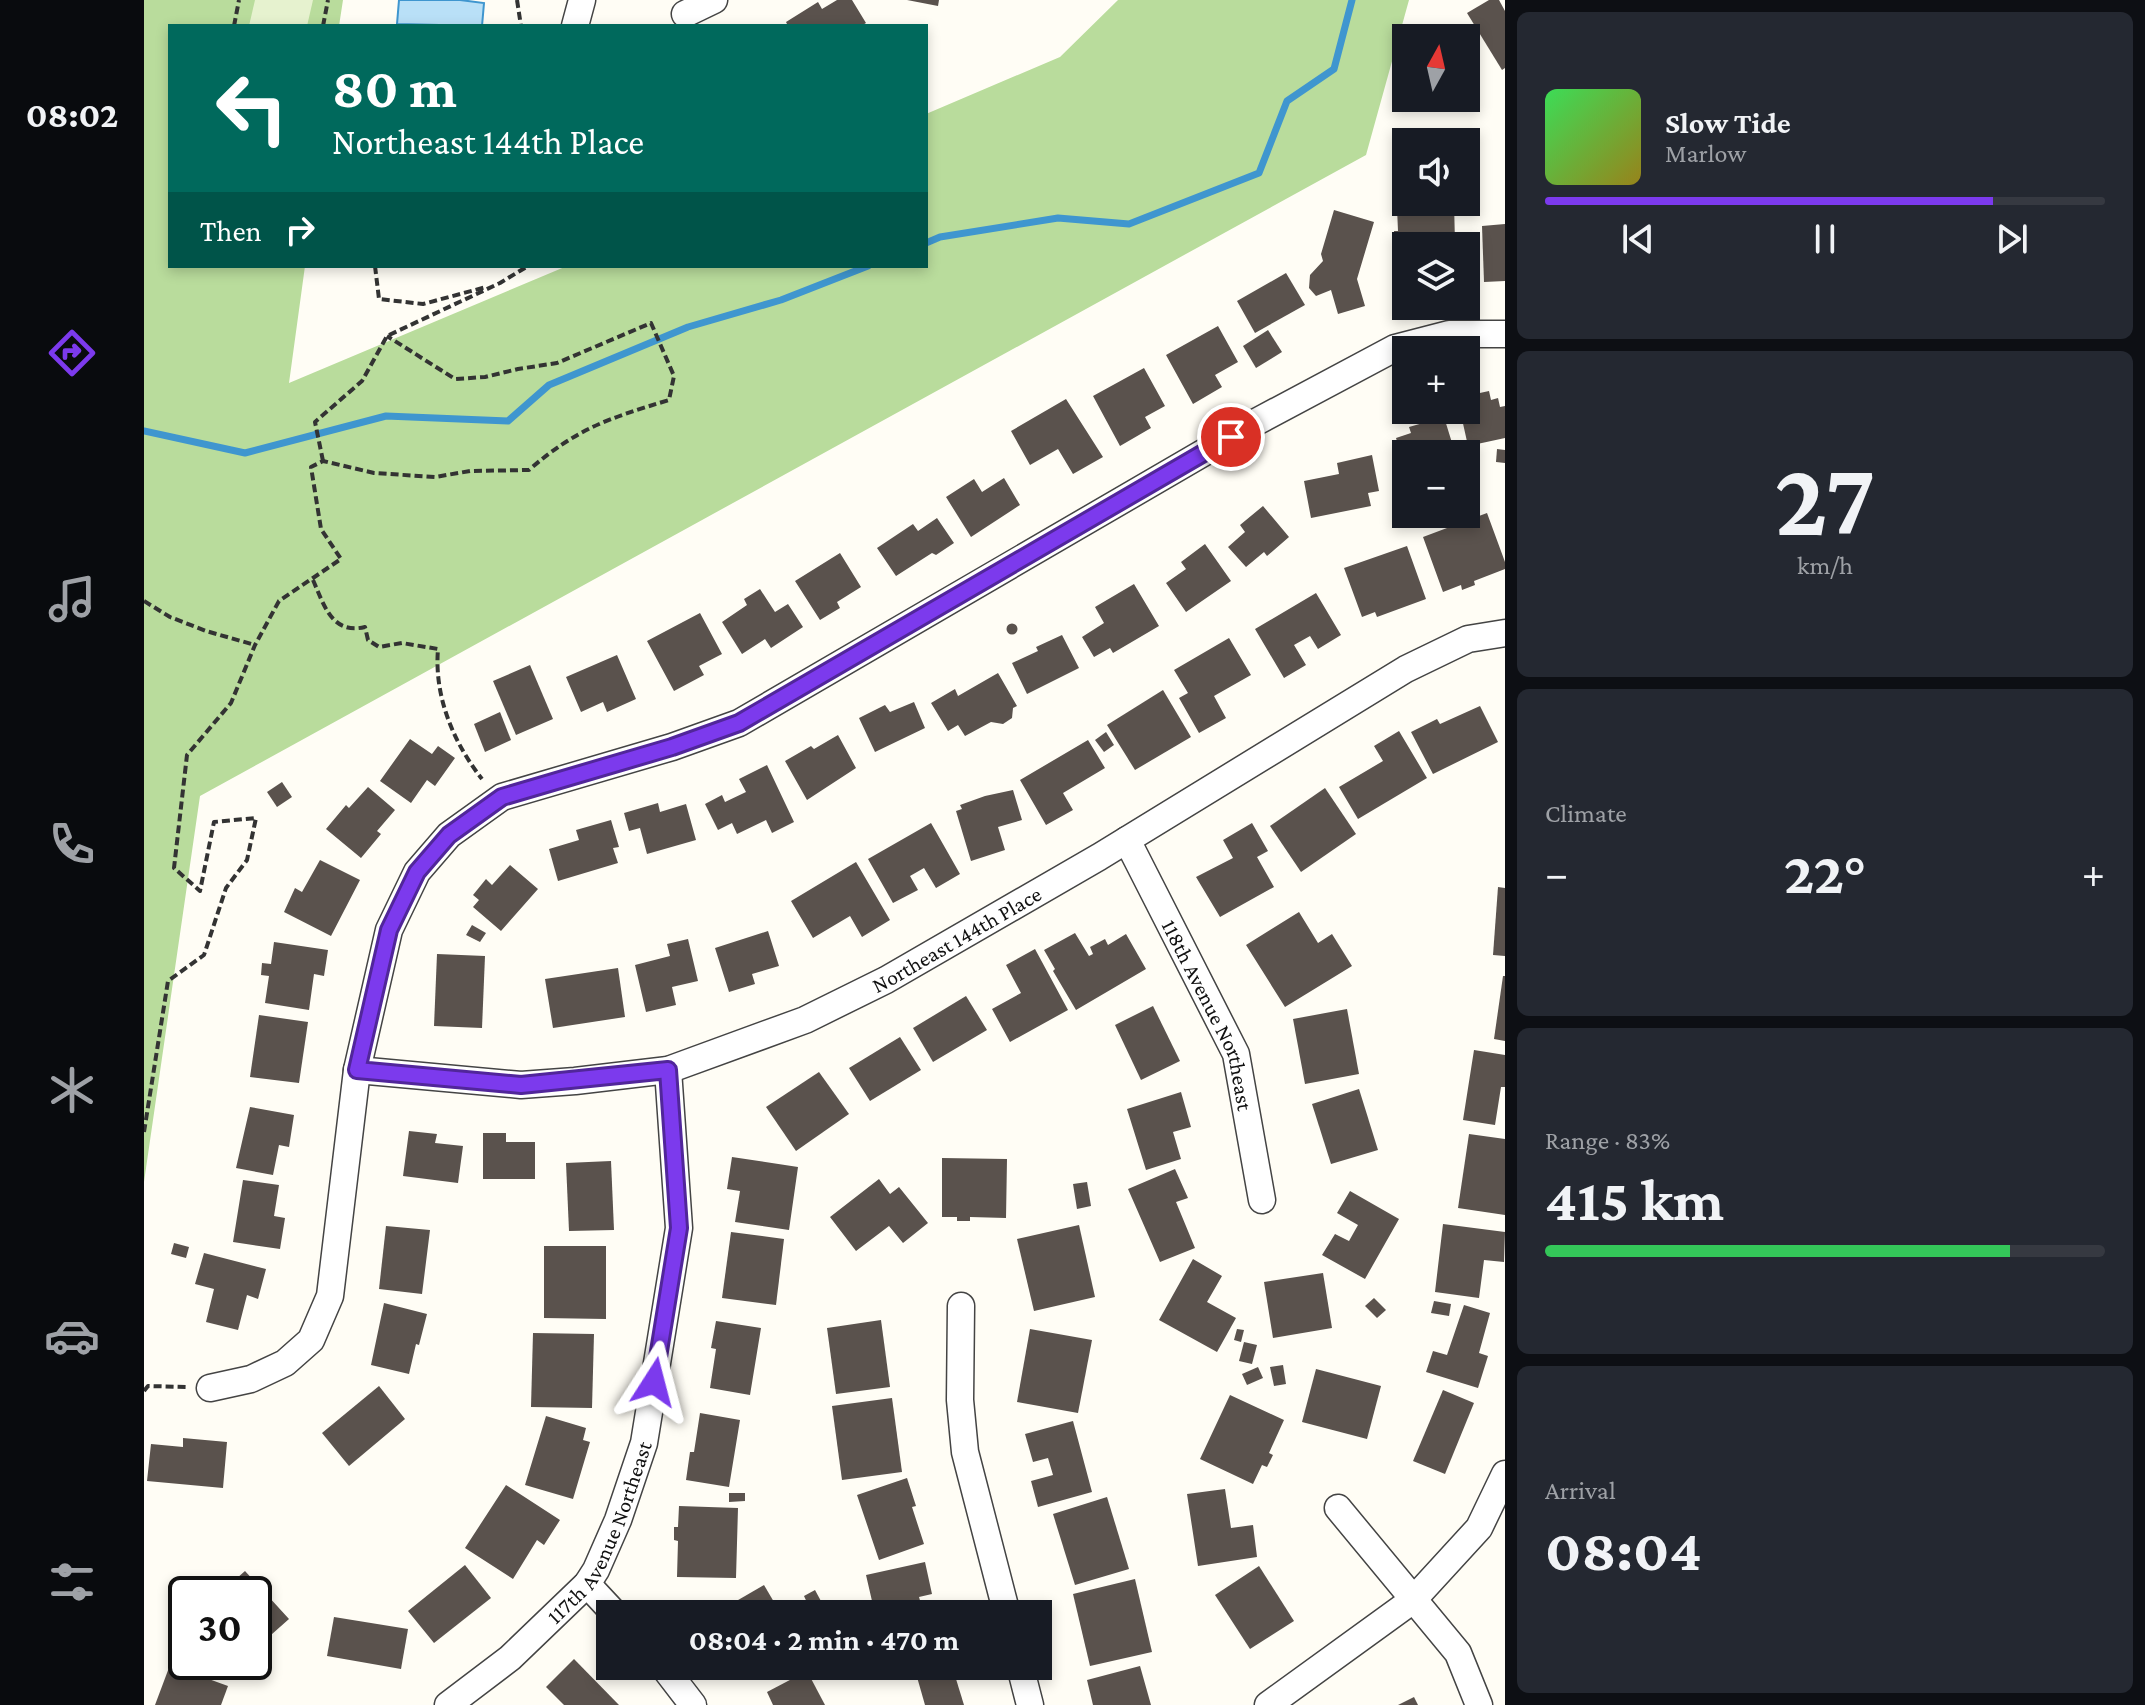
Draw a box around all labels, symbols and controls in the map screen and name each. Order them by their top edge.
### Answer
north arrow [1392,24,1480,112]
map controls [1392,24,1480,528]
icon: left [200,56,304,160]
text: 80 m [332,57,457,119]
text: 08:02 [26,95,118,135]
text: Slow Tide [1665,106,1791,139]
text: Northeast 144th Place [332,122,644,162]
button: sound [1392,128,1480,216]
text: Marlow [1665,139,1746,168]
icon: right [278,208,322,252]
text: Then [200,214,262,247]
icon: previous [1616,217,1660,261]
icon: pause [1803,217,1847,261]
icon: next [1990,217,2034,261]
button: layers [1392,232,1480,320]
icon: directions [44,325,100,381]
button: + [1392,336,1480,424]
pin [1197,403,1265,471]
icon: arrive [1209,415,1253,459]
button: − [1392,440,1480,528]
text: 27 [1775,441,1875,556]
text: km/h [1797,551,1853,580]
icon: music [44,571,100,627]
text: Climate [1545,799,1627,828]
icon: phone [44,816,100,872]
text: 22° [1784,839,1866,906]
text: − [1545,849,1568,897]
text: + [2082,849,2105,897]
street label: Northeast 144th Place [868,881,1045,997]
street label: 118th Avenue Northeast [1157,915,1258,1113]
icon: climate [44,1062,100,1118]
text: Range · 83% [1545,1126,1670,1155]
text: 415 km [1545,1166,1724,1233]
icon: car [44,1308,100,1364]
position arrow [612,1340,696,1424]
street label: 117th Avenue Northeast [542,1437,656,1628]
text: Arrival [1545,1476,1616,1505]
text: 08:04 [1545,1516,1702,1583]
icon: filters [44,1554,100,1610]
speed limit sign: 30 [168,1576,272,1680]
text: 08:04 · 2 min · 470 m [689,1623,959,1656]

